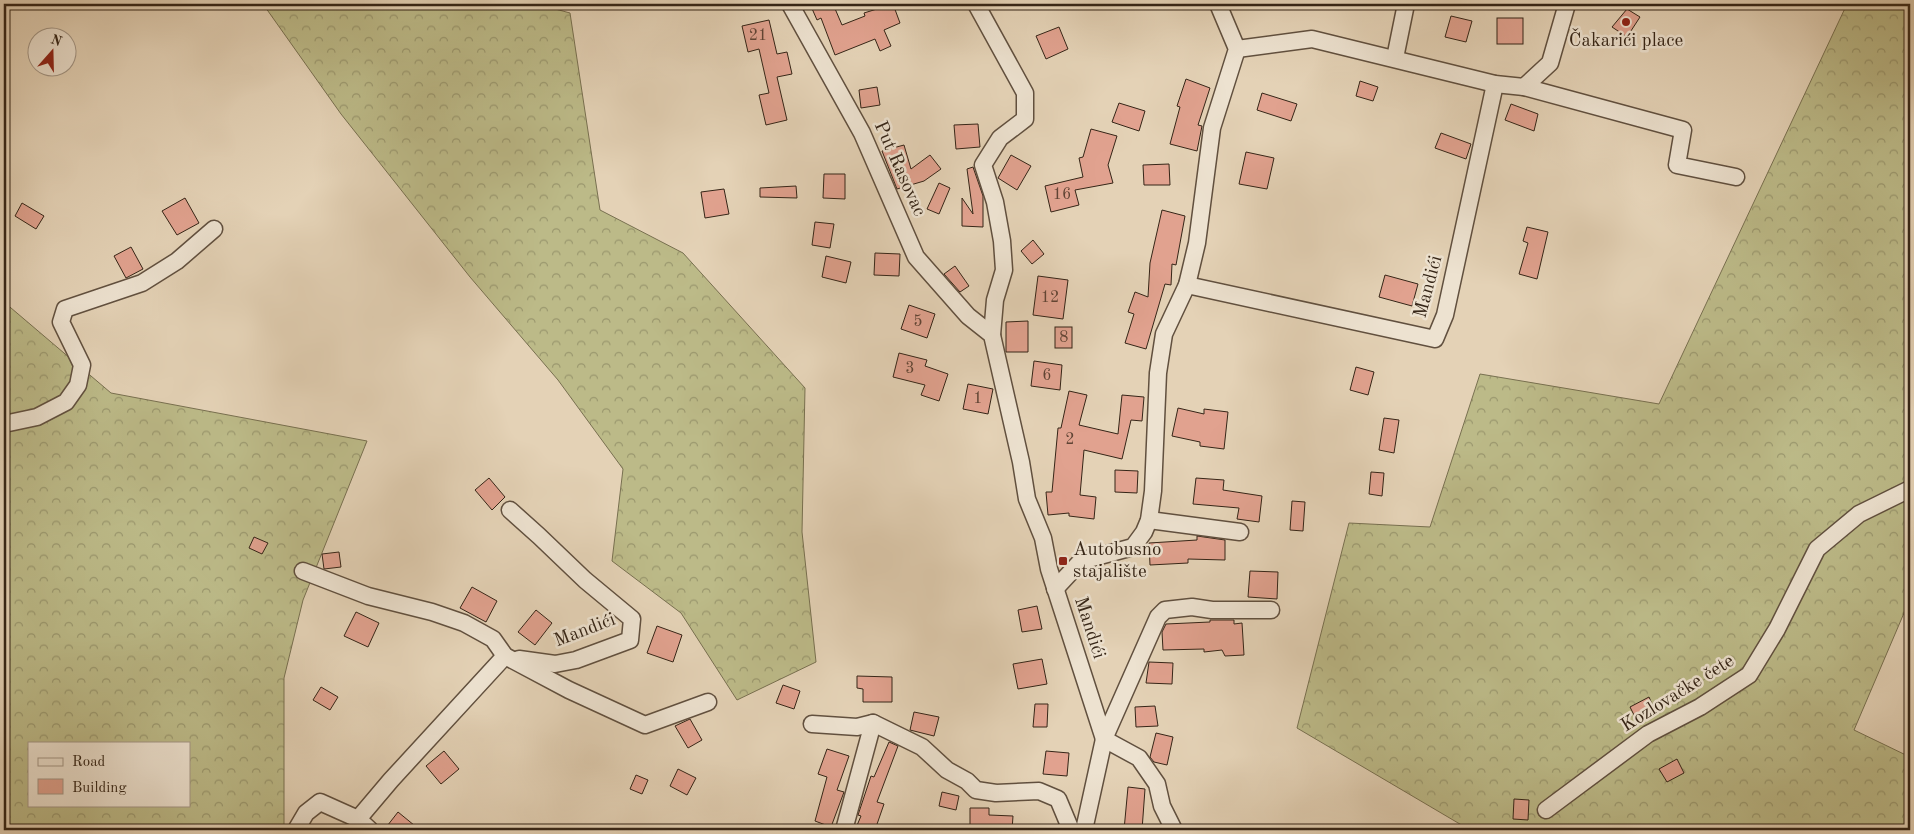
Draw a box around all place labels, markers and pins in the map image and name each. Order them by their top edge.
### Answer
marker: Čakarići place [1620,16,1632,28]
place label: Čakarići place [1569,27,1683,51]
place label: Autobusno stajalište [1073,541,1162,582]
marker: Autobusno stajalište [1057,555,1069,567]

